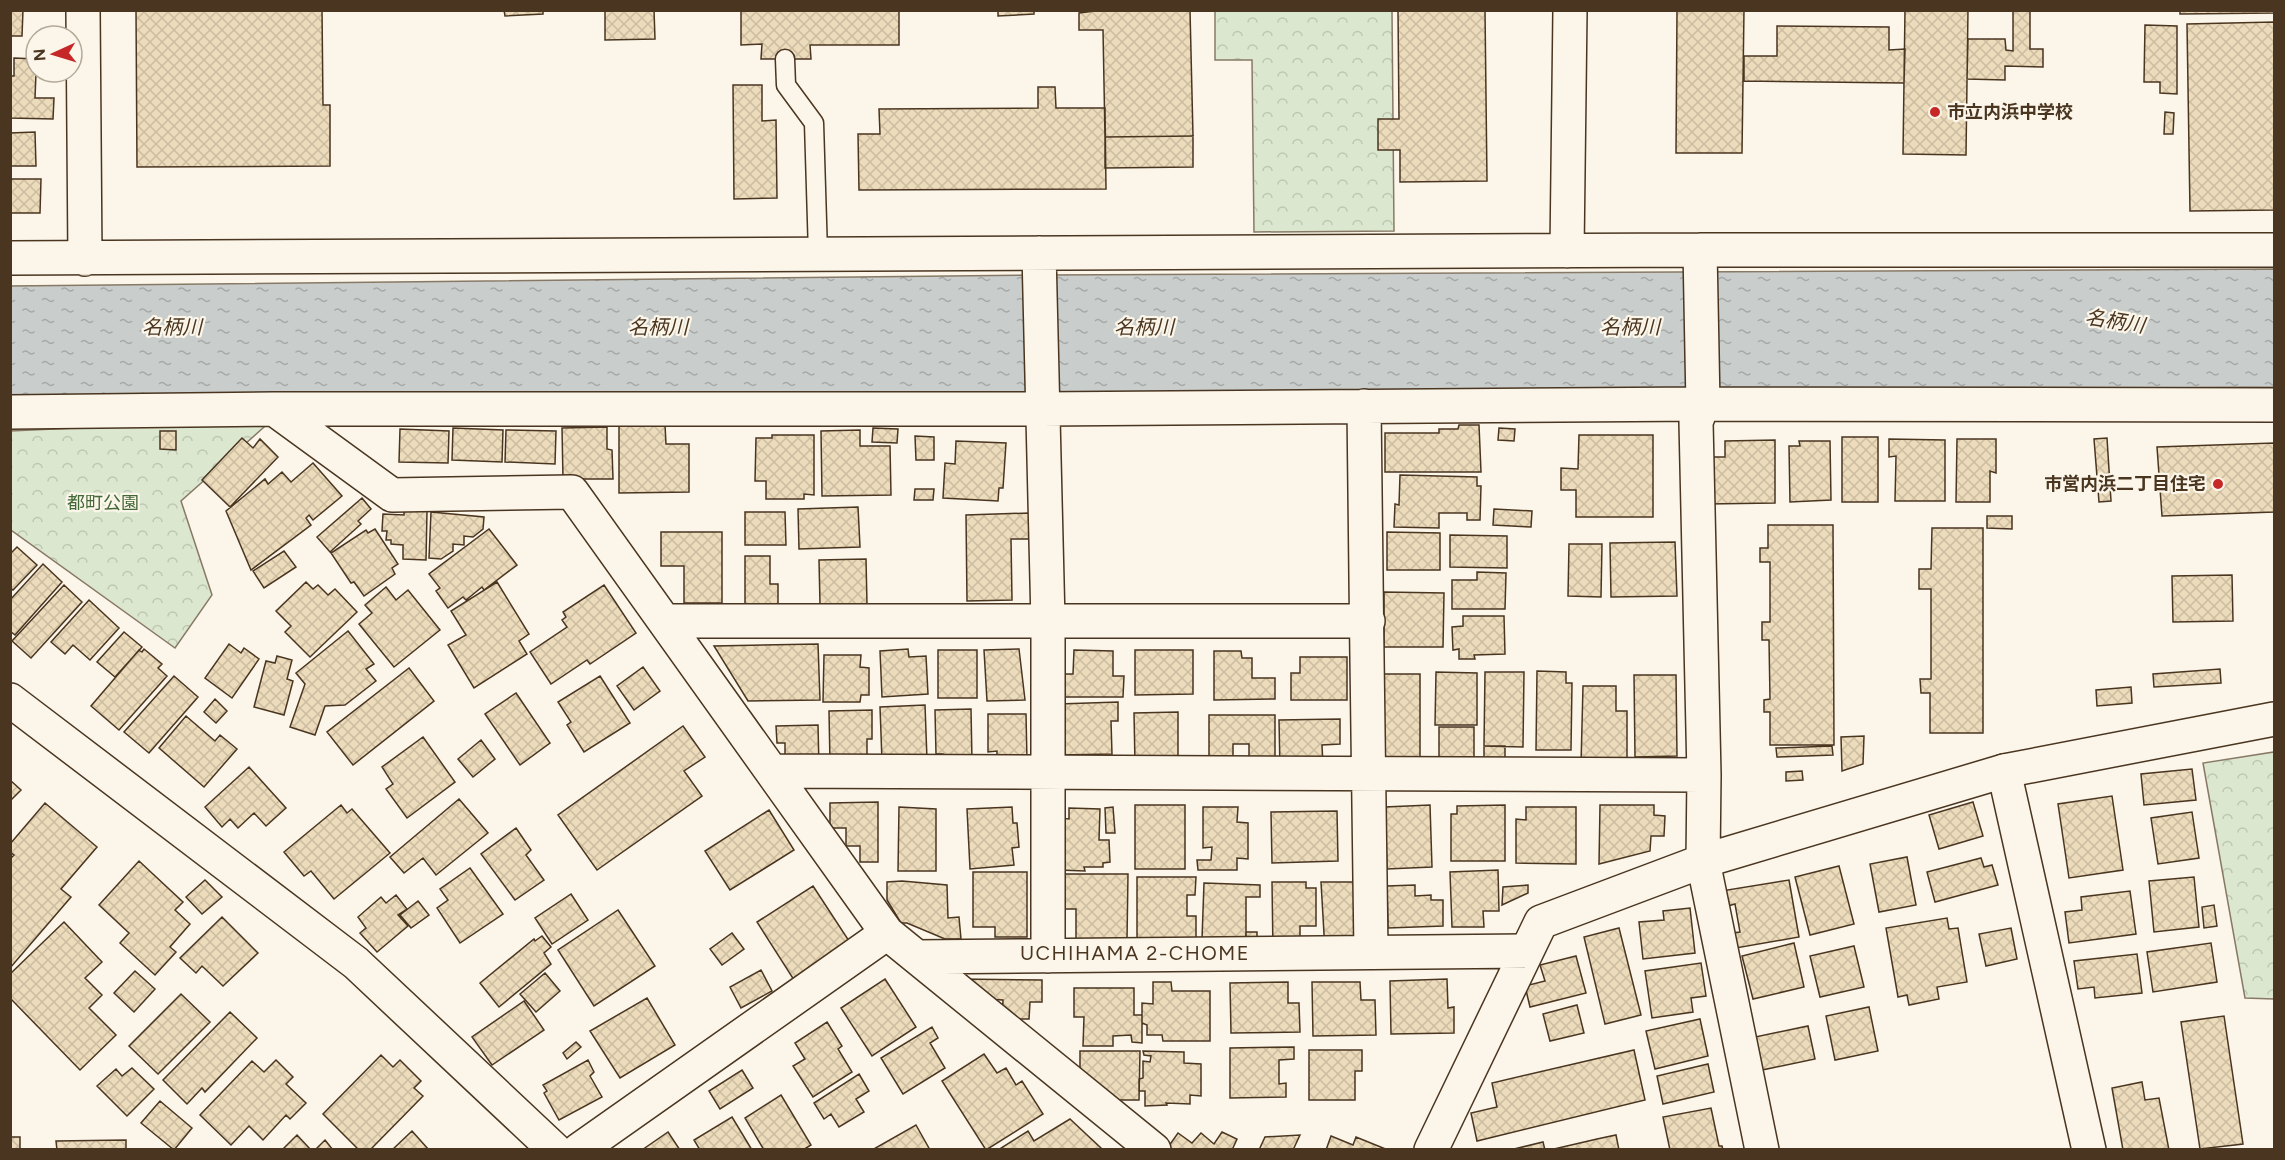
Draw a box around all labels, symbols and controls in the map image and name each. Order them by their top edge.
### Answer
north arrow [24,24,84,84]
text: N [30,48,49,62]
place label: 市立内浜中学校 [1947,101,2073,123]
marker: 市立内浜中学校 [1928,105,1942,119]
water label: 名柄川 [2083,304,2148,338]
water label: 名柄川 [142,315,204,339]
water label: 名柄川 [628,315,690,339]
water label: 名柄川 [1114,315,1176,339]
water label: 名柄川 [1600,315,1662,339]
place label: 市営内浜二丁目住宅 [2044,473,2206,495]
marker: 市営内浜二丁目住宅 [2211,477,2225,491]
park label: 都町公園 [67,492,139,514]
district label: UCHIHAMA 2-CHOME [1020,941,1250,965]

